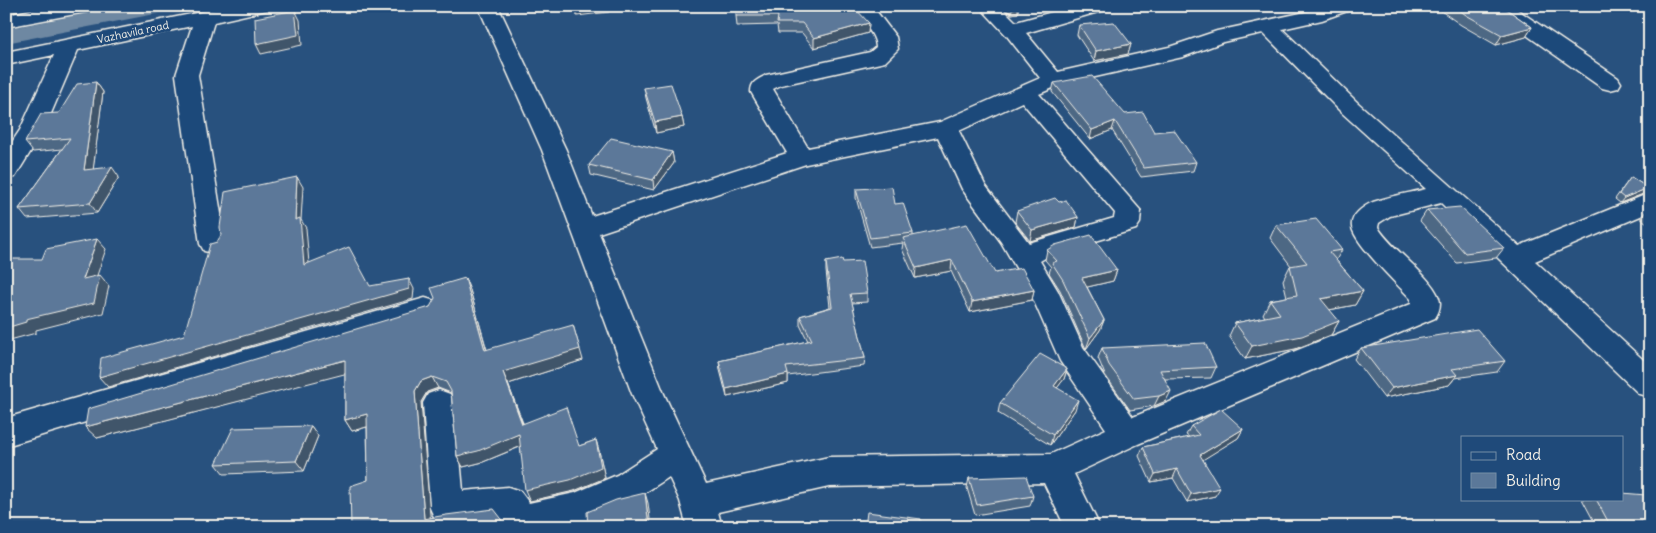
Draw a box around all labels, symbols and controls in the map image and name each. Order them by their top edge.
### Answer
street label: Vazhavila road [96,17,171,46]
legend [1461,436,1624,500]
text: Road [1506,445,1541,464]
text: Building [1506,471,1561,490]

